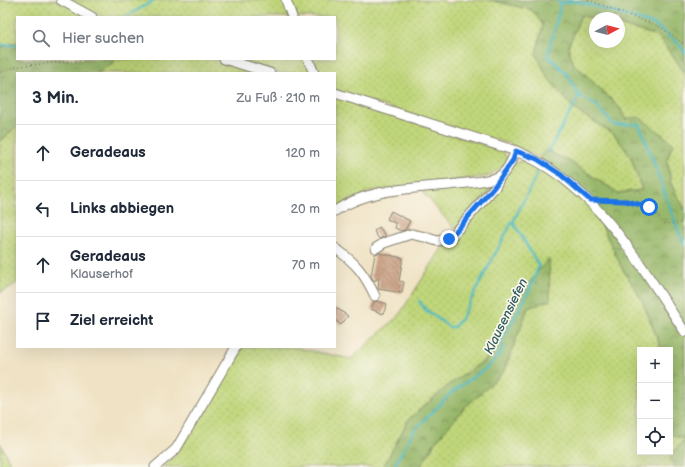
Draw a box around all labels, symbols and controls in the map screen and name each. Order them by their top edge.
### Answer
north arrow [589,12,625,48]
search box [16,16,336,60]
icon: search [30,27,52,49]
text: Hier suchen [62,29,144,48]
text: 3 Min. [32,88,79,108]
text: Zu Fuß · 210 m [237,90,320,106]
icon: ahead [32,142,54,164]
text: Geradeaus [70,143,146,162]
text: 120 m [285,145,320,161]
icon: left [32,198,54,220]
route start [640,198,658,216]
text: Links abbiegen [70,199,174,218]
text: 20 m [290,201,320,217]
route end [440,230,458,248]
text: Geradeaus [70,247,146,266]
icon: ahead [32,254,54,276]
text: 70 m [292,257,320,273]
text: Klauserhof [70,266,133,282]
water label: Klausensiefen [481,276,531,357]
icon: arrive [32,310,54,332]
text: Ziel erreicht [70,311,153,330]
map controls [637,347,673,455]
button: + [637,347,673,383]
button: − [637,383,673,419]
button: locate [637,419,673,455]

